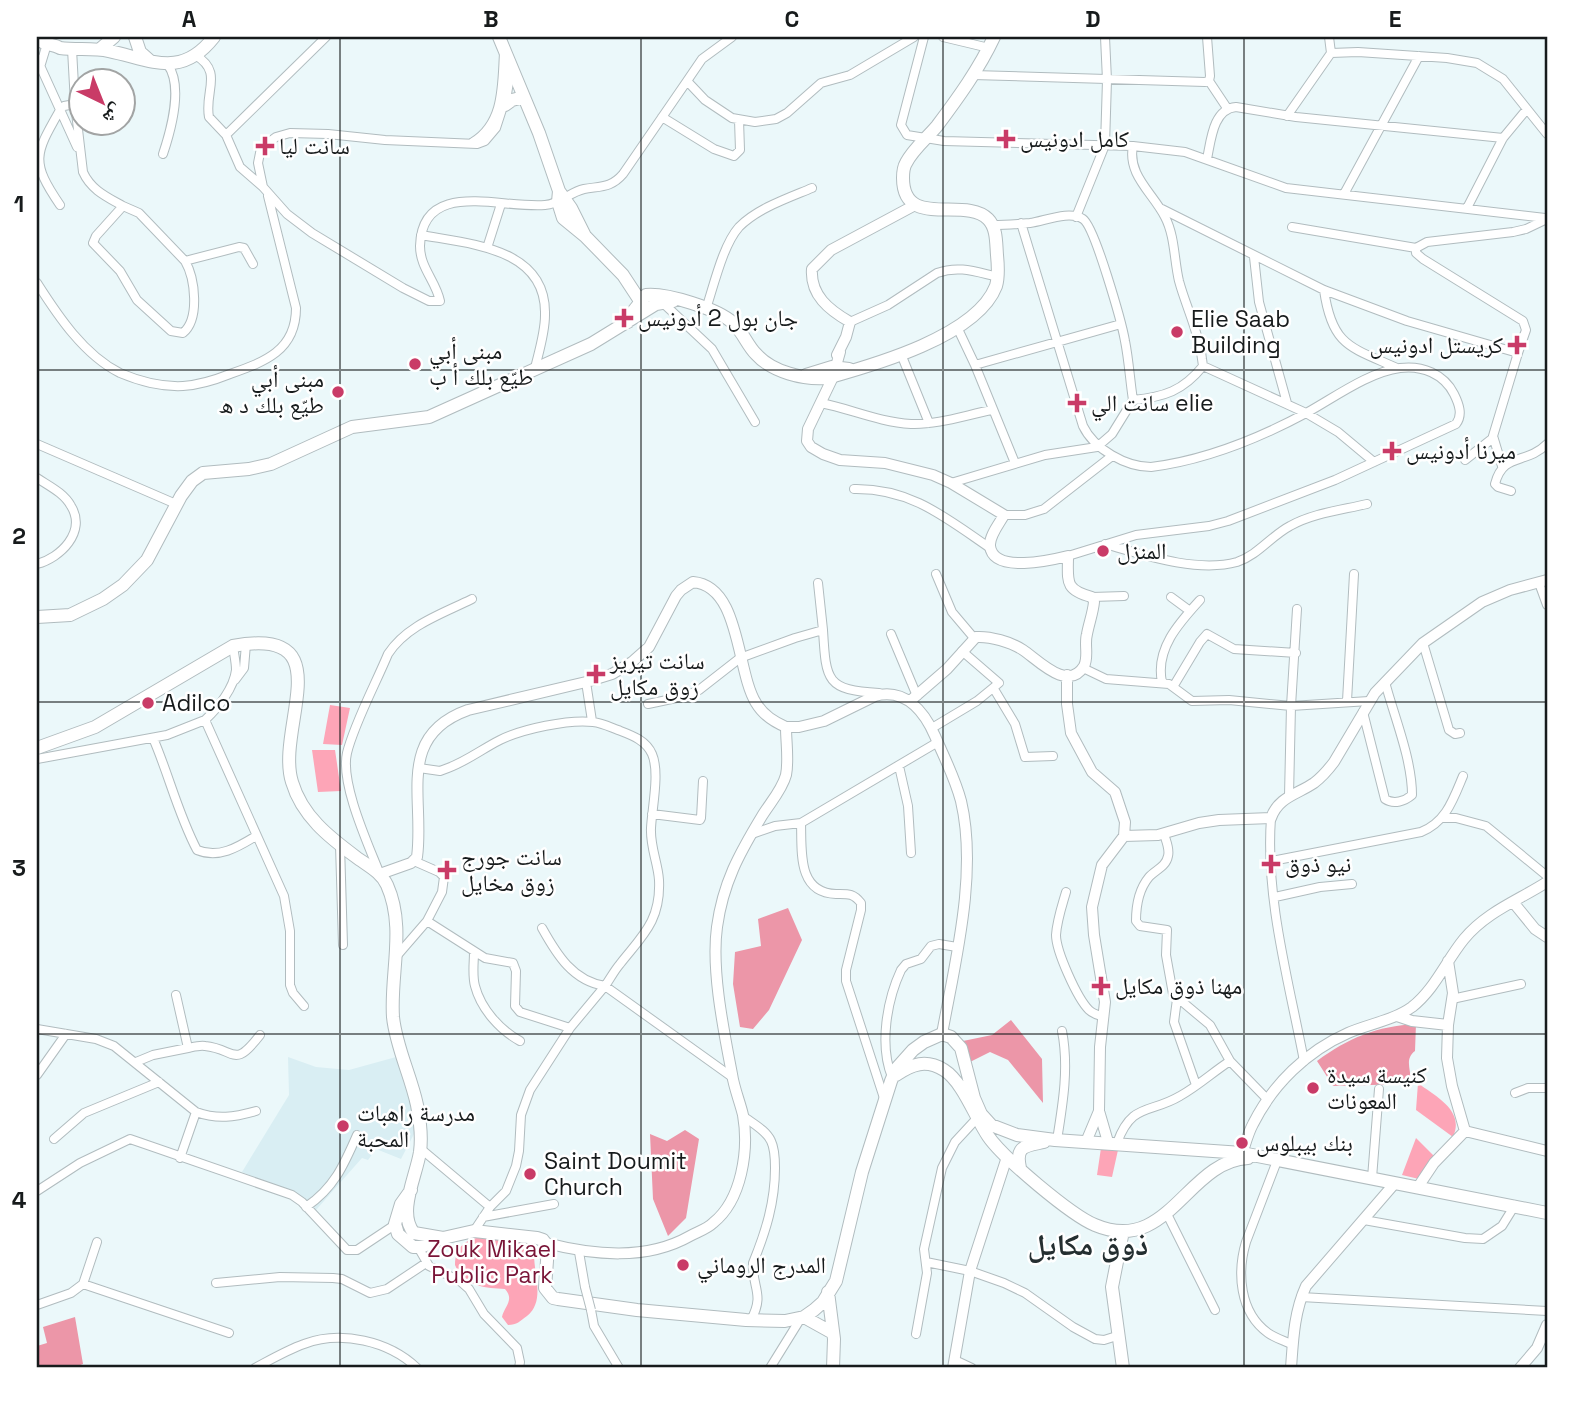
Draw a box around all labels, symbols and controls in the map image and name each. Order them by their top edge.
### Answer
text: A [182,4,197,34]
text: B [483,4,499,34]
text: C [785,4,799,34]
text: D [1085,4,1101,34]
text: E [1389,4,1401,34]
north arrow [66,66,136,136]
text: ش [97,98,129,130]
place label: كامل ادونيس [1020,124,1130,154]
place label: سانت ليا [279,131,350,161]
marker: كامل ادونيس [998,131,1014,147]
marker: سانت ليا [257,138,273,154]
text: 1 [14,189,24,219]
place label: جان بول 2 أدونيس [638,303,798,333]
place label: Elie Saab Building [1191,304,1290,360]
marker: جان بول 2 أدونيس [616,310,632,326]
marker: Elie Saab Building [1169,324,1185,340]
place label: كريستل ادونيس [1369,330,1503,360]
place label: مبنى أبي طيّع بلك أ ب [429,336,533,392]
marker: كريستل ادونيس [1509,337,1525,353]
marker: مبنى أبي طيّع بلك أ ب [407,356,423,372]
place label: مبنى أبي طيّع بلك د ه [219,364,324,420]
marker: مبنى أبي طيّع بلك د ه [330,384,346,400]
place label: سانت الي elie [1091,388,1214,422]
marker: سانت الي elie [1069,395,1085,411]
place label: ميرنا أدونيس [1406,436,1516,466]
marker: ميرنا أدونيس [1384,443,1400,459]
text: 2 [12,521,26,551]
place label: المنزل [1117,536,1167,566]
marker: المنزل [1095,543,1111,559]
place label: سانت تيريز زوق مكايل [609,646,705,702]
marker: سانت تيريز زوق مكايل [588,666,604,682]
place label: Adilco [162,688,231,718]
marker: Adilco [140,695,156,711]
place label: سانت جورج زوق مخايل [461,842,562,898]
place label: نيو ذوق [1285,849,1351,879]
text: 3 [12,853,26,883]
marker: نيو ذوق [1263,856,1279,872]
marker: سانت جورج زوق مخايل [439,862,455,878]
place label: مهنا ذوق مكايل [1115,971,1242,1001]
marker: مهنا ذوق مكايل [1093,978,1109,994]
place label: كنيسة سيدة المعونات [1327,1060,1427,1116]
marker: كنيسة سيدة المعونات [1305,1080,1321,1096]
place label: مدرسة راهبات المحبة [357,1098,475,1154]
marker: مدرسة راهبات المحبة [335,1118,351,1134]
place label: بنك بيبلوس [1256,1128,1353,1158]
marker: بنك بيبلوس [1234,1135,1250,1151]
place label: Saint Doumit Church [544,1146,687,1202]
marker: Saint Doumit Church [522,1166,538,1182]
text: 4 [12,1185,27,1215]
district label: ذوق مكايل [1028,1225,1148,1264]
park label: Zouk Mikael Public Park [427,1234,557,1290]
place label: المدرج الروماني [697,1250,826,1284]
marker: المدرج الروماني [675,1257,691,1273]

